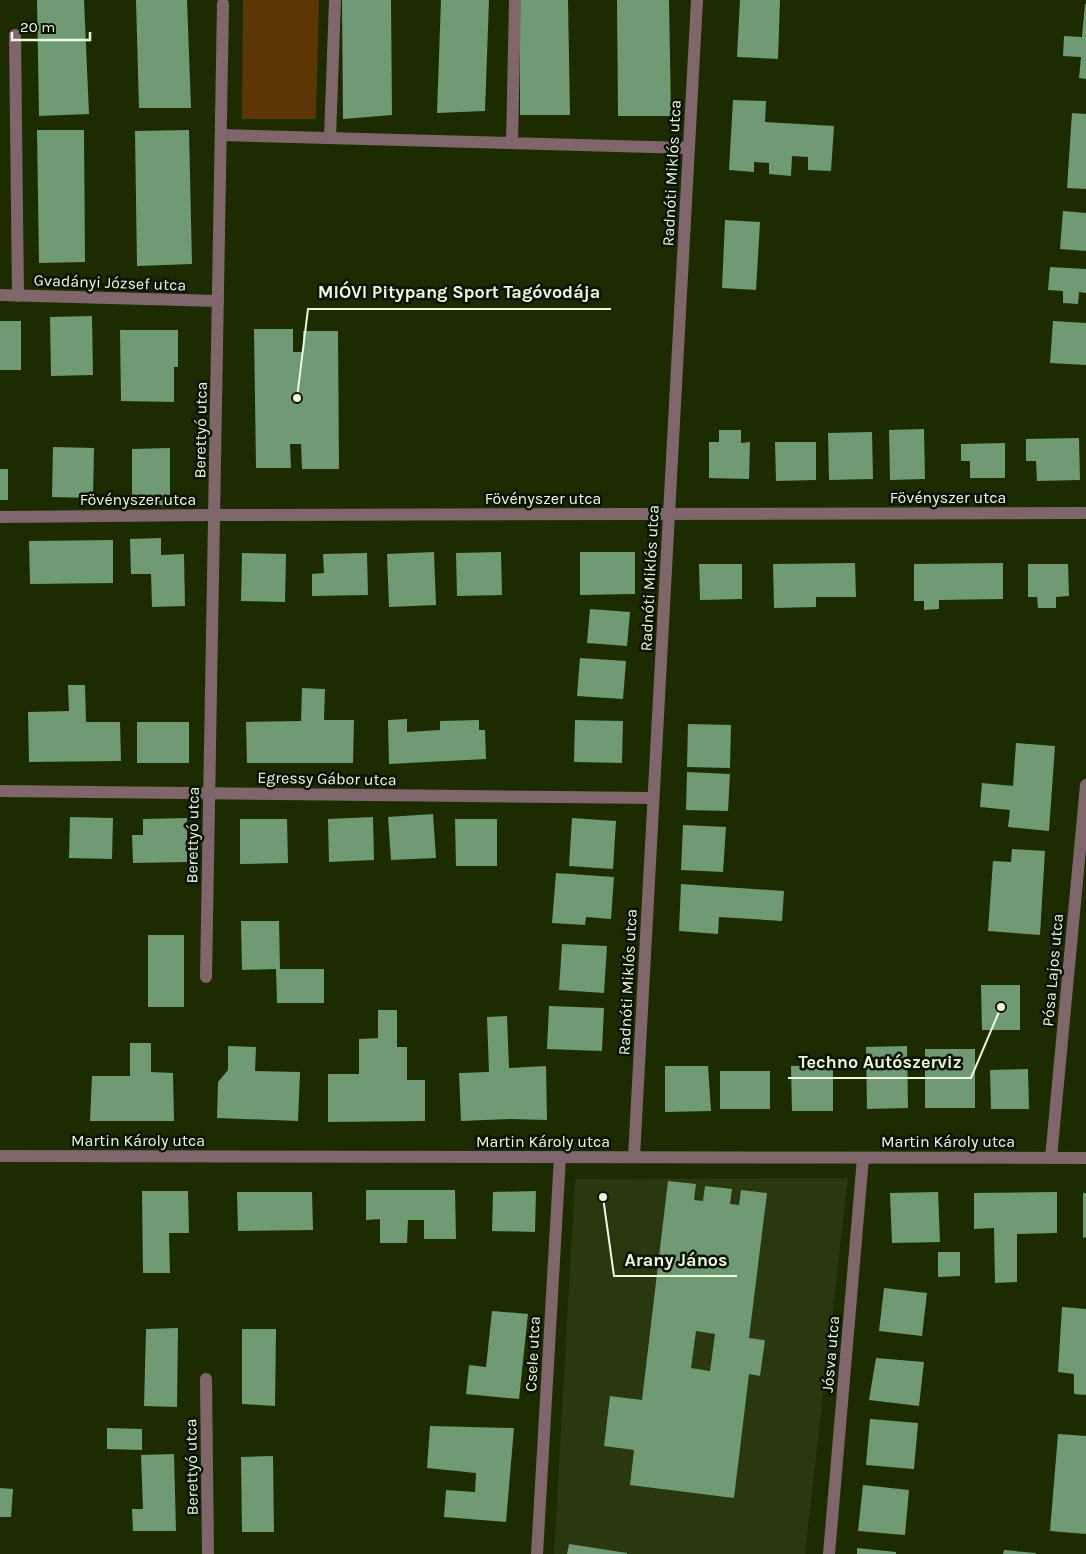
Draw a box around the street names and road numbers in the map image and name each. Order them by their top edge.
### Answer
street label: Radnóti Miklós utca [658,99,685,247]
street label: Gvadányi József utca [33,270,187,295]
street label: Berettyó utca [190,381,211,479]
street label: Fövényszer utca [890,488,1006,507]
street label: Fövényszer utca [485,489,601,508]
street label: Fövényszer utca [80,490,196,509]
street label: Radnóti Miklós utca [636,504,663,652]
street label: Egressy Gábor utca [257,768,397,789]
street label: Berettyó utca [182,786,203,884]
street label: Radnóti Miklós utca [614,908,641,1056]
street label: Pósa Lajos utca [1038,913,1067,1027]
street label: Martin Károly utca [71,1131,205,1150]
street label: Martin Károly utca [476,1132,610,1151]
street label: Martin Károly utca [881,1132,1015,1151]
street label: Jósva utca [818,1315,843,1393]
street label: Csele utca [521,1316,544,1392]
street label: Berettyó utca [181,1418,202,1516]

